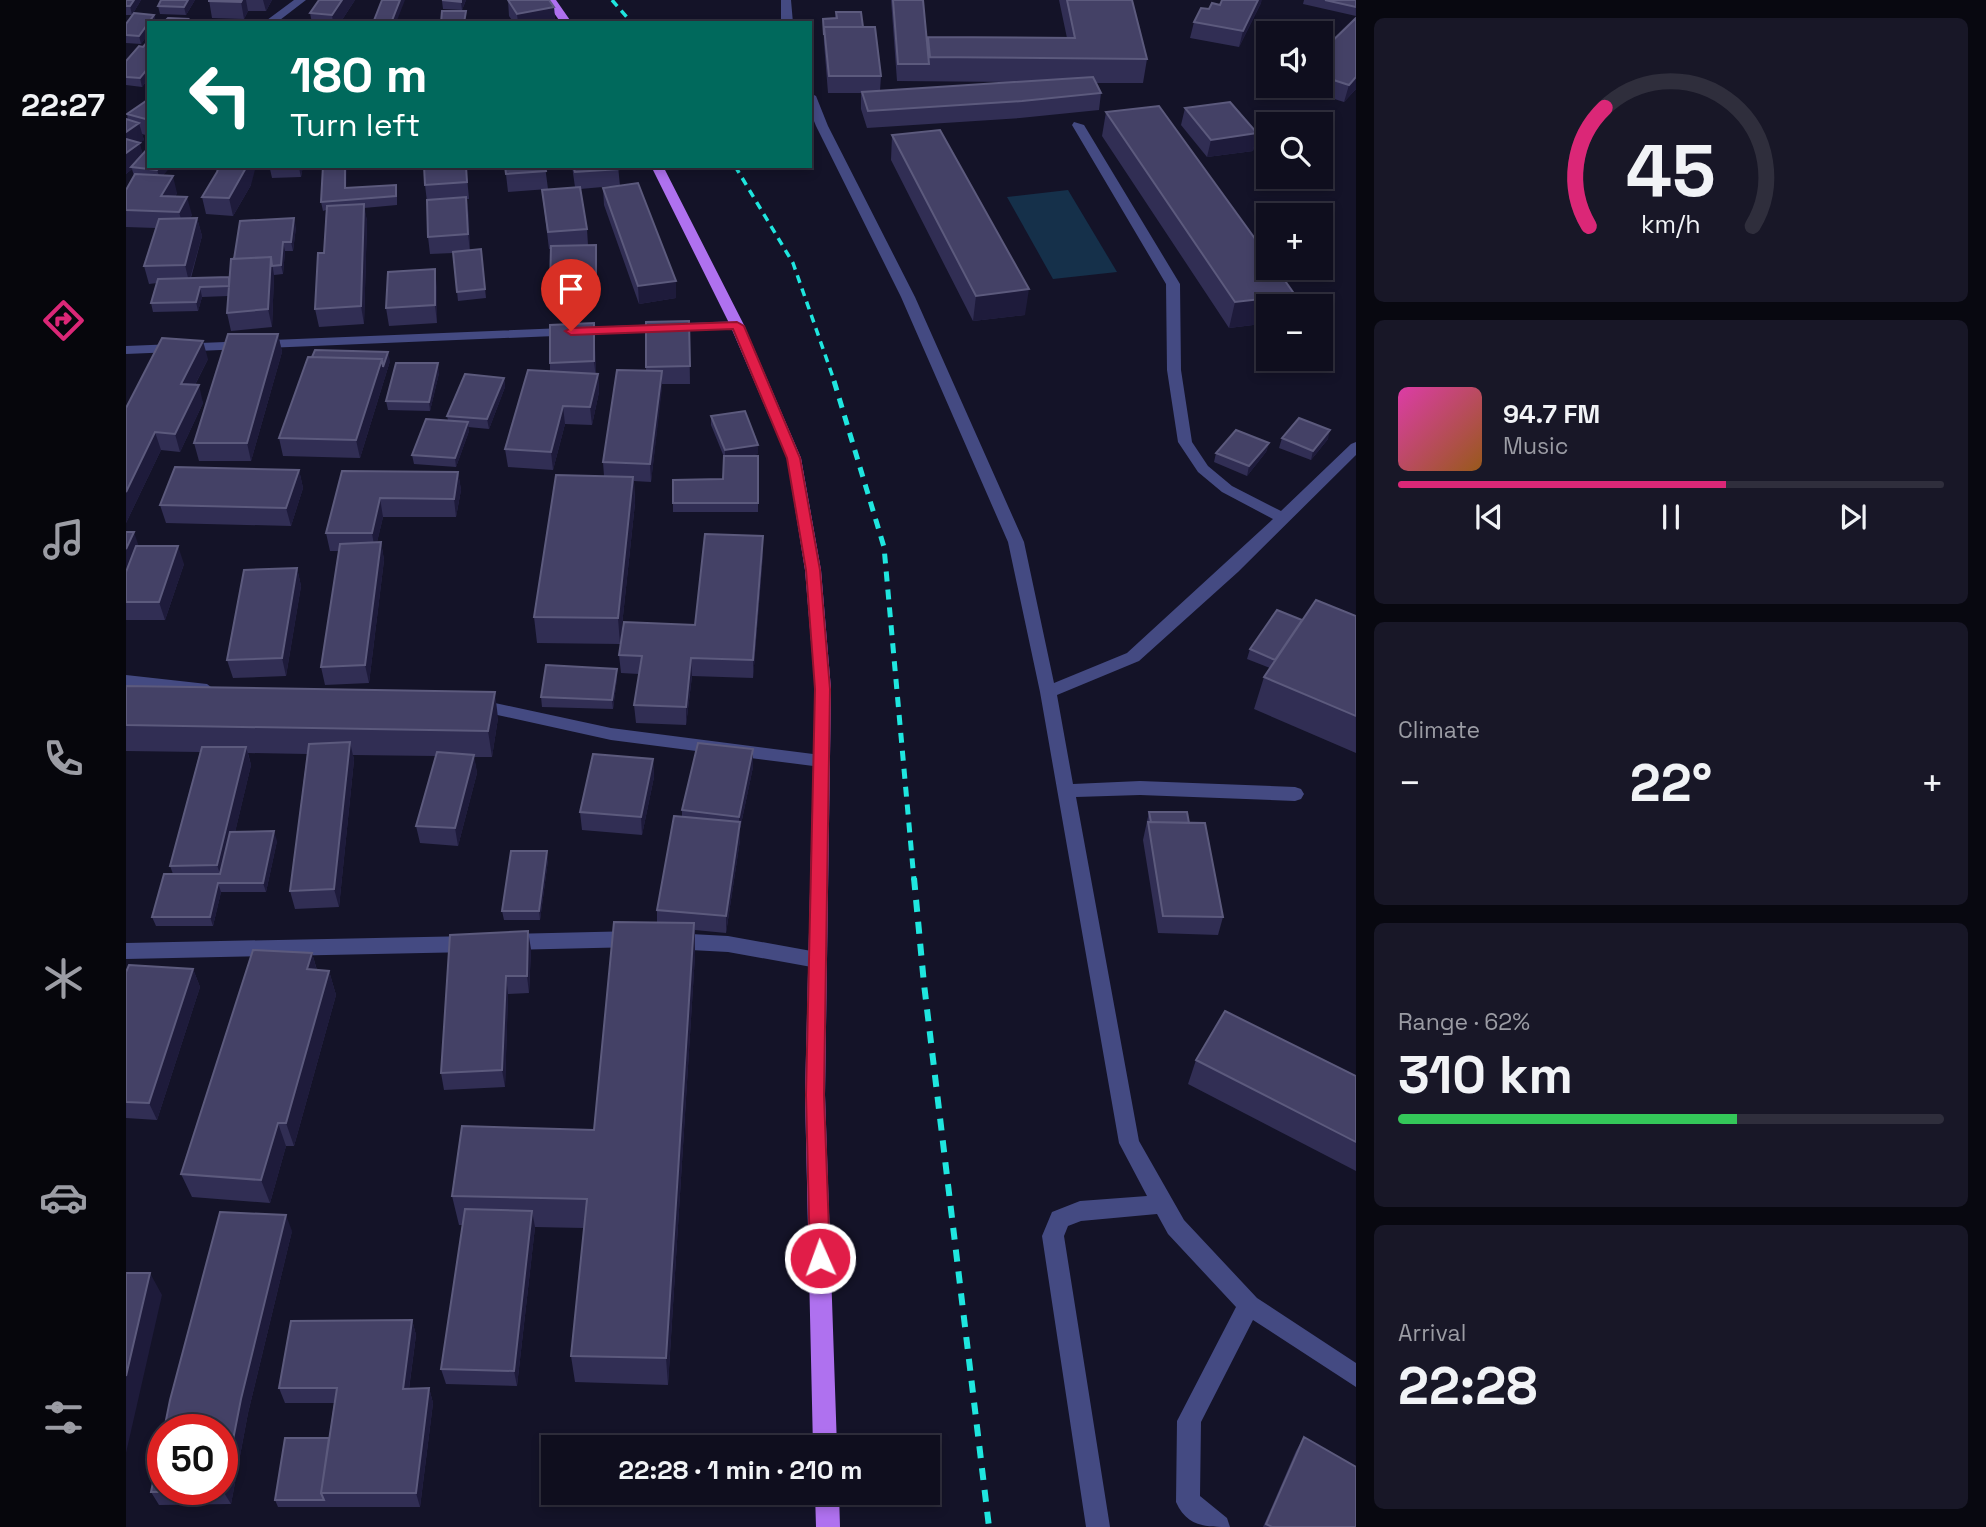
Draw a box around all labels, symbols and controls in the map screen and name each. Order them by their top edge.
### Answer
map controls [1256,21,1333,371]
button: sound [1256,21,1333,98]
text: 180 m [290,44,428,106]
icon: left [175,49,266,140]
text: 22:27 [21,85,105,125]
text: Turn left [290,105,420,145]
button: search [1256,112,1333,189]
text: 45 [1626,124,1716,217]
button: + [1256,203,1333,280]
text: km/h [1641,208,1701,240]
pin [541,259,601,331]
icon: arrive [552,270,590,308]
button: − [1256,294,1333,371]
icon: directions [39,296,88,345]
text: 94.7 FM [1503,397,1600,431]
text: Music [1503,431,1568,461]
icon: previous [1470,498,1508,536]
icon: pause [1652,498,1690,536]
icon: next [1834,498,1872,536]
icon: music [39,515,88,564]
text: Climate [1398,715,1480,745]
icon: phone [39,734,88,783]
text: 22° [1630,750,1712,816]
text: − [1398,759,1422,807]
text: + [1920,759,1944,807]
icon: climate [39,954,88,1003]
text: Range · 62% [1398,1007,1530,1037]
text: 310 km [1398,1042,1573,1108]
icon: car [39,1173,88,1222]
position arrow [783,1221,857,1295]
text: Arrival [1398,1318,1466,1348]
text: 22:28 [1398,1353,1537,1419]
icon: filters [39,1393,88,1442]
speed limit sign: 50 [147,1414,238,1505]
text: 22:28 · 1 min · 210 m [619,1453,862,1487]

